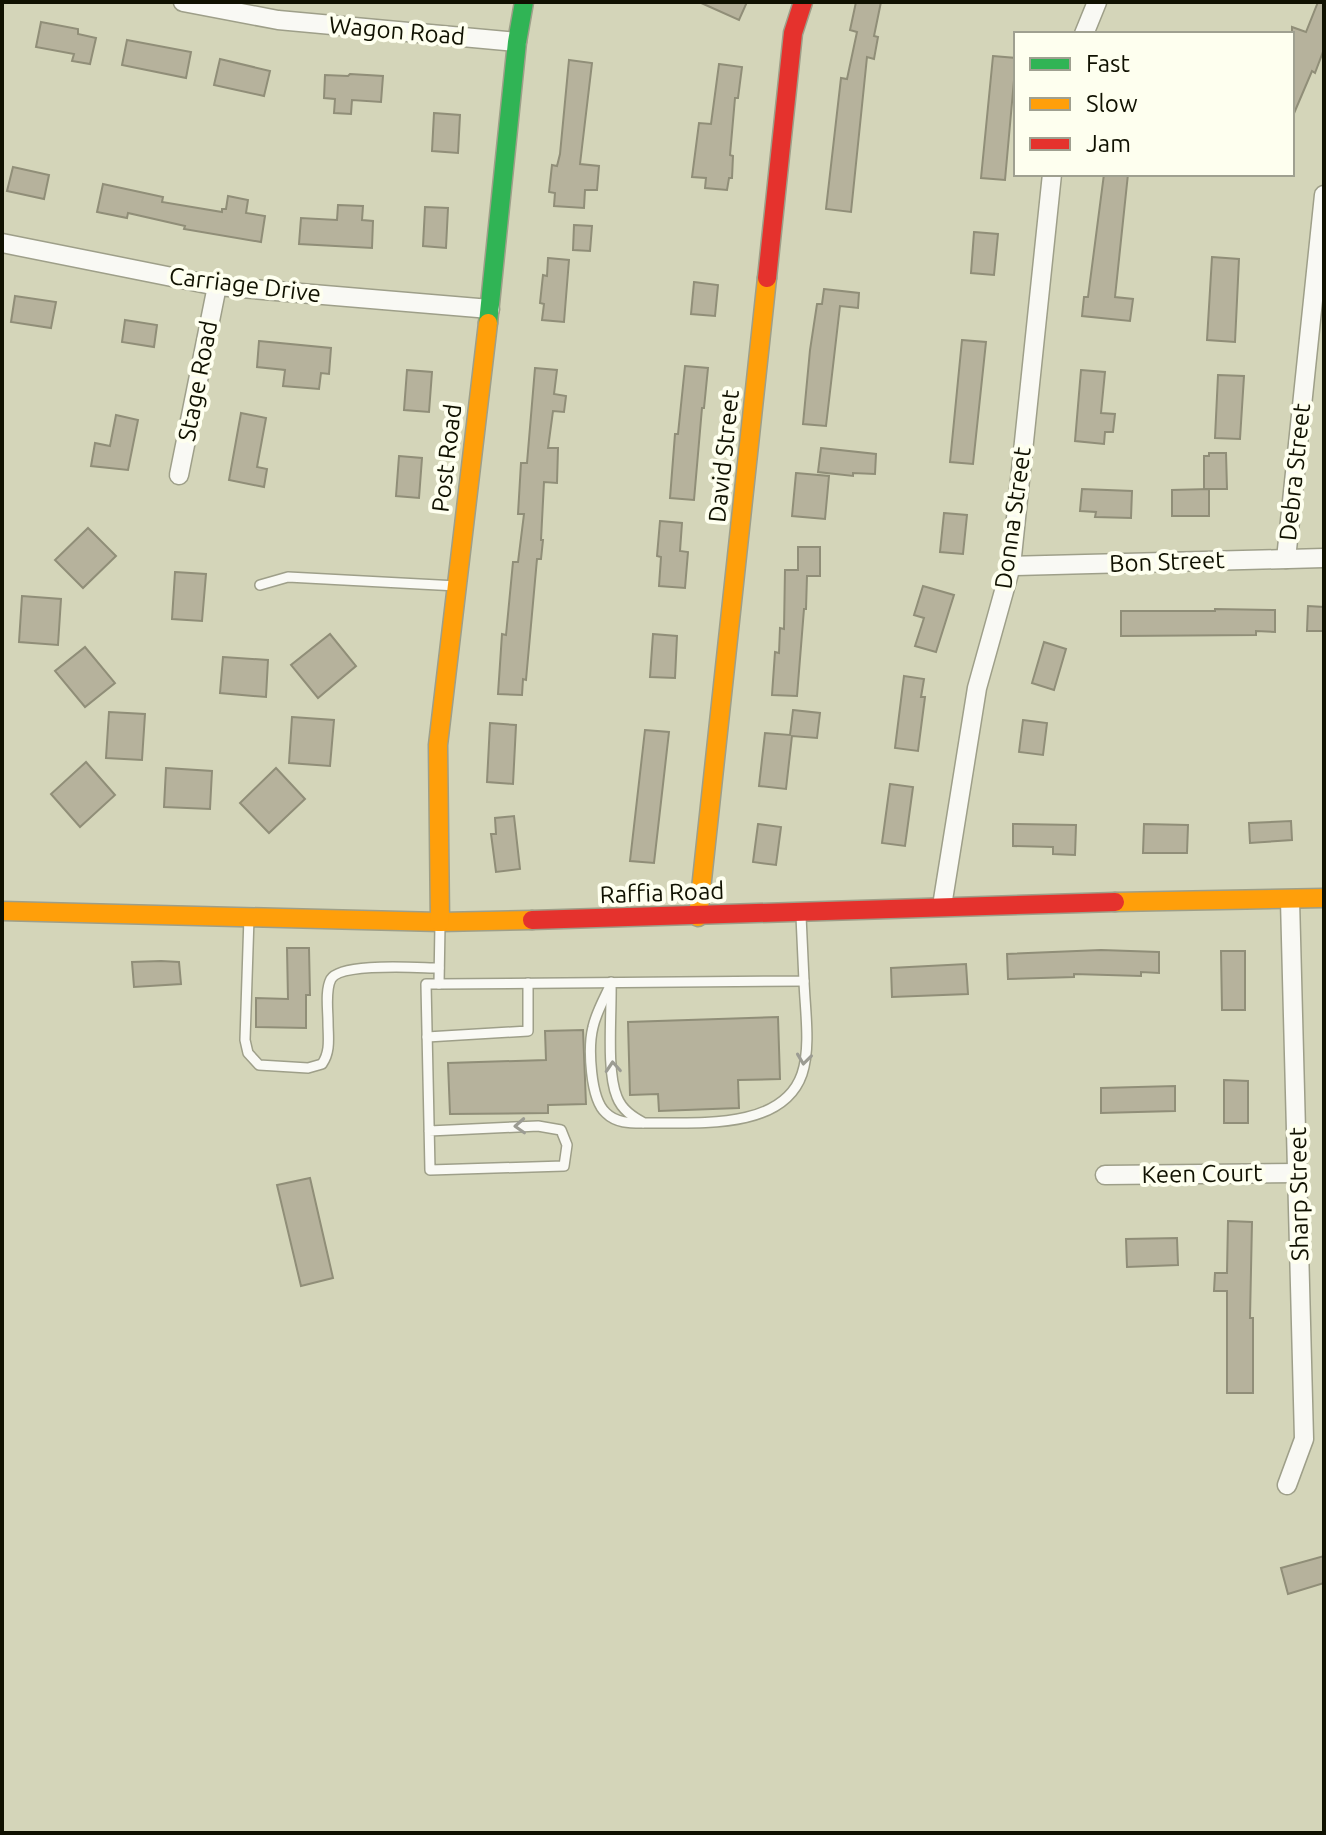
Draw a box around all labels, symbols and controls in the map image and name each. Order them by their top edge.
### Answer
street label: Wagon Road [328,11,466,50]
legend [1014,32,1294,176]
text: Fast [1086,50,1130,77]
text: Slow [1086,90,1138,117]
text: Jam [1086,130,1131,157]
street label: Carriage Drive [168,262,322,307]
street label: Stage Road [173,318,222,443]
street label: David Street [703,388,744,524]
street label: Debra Street [1274,401,1315,542]
street label: Post Road [426,402,467,514]
street label: Donna Street [989,445,1036,591]
street label: Bon Street [1109,546,1226,577]
street label: Raffia Road [599,877,725,908]
one-way arrow [795,1053,812,1066]
one-way arrow [605,1061,622,1074]
one-way arrow [513,1118,526,1135]
street label: Sharp Street [1284,1126,1313,1261]
street label: Keen Court [1141,1159,1263,1188]

